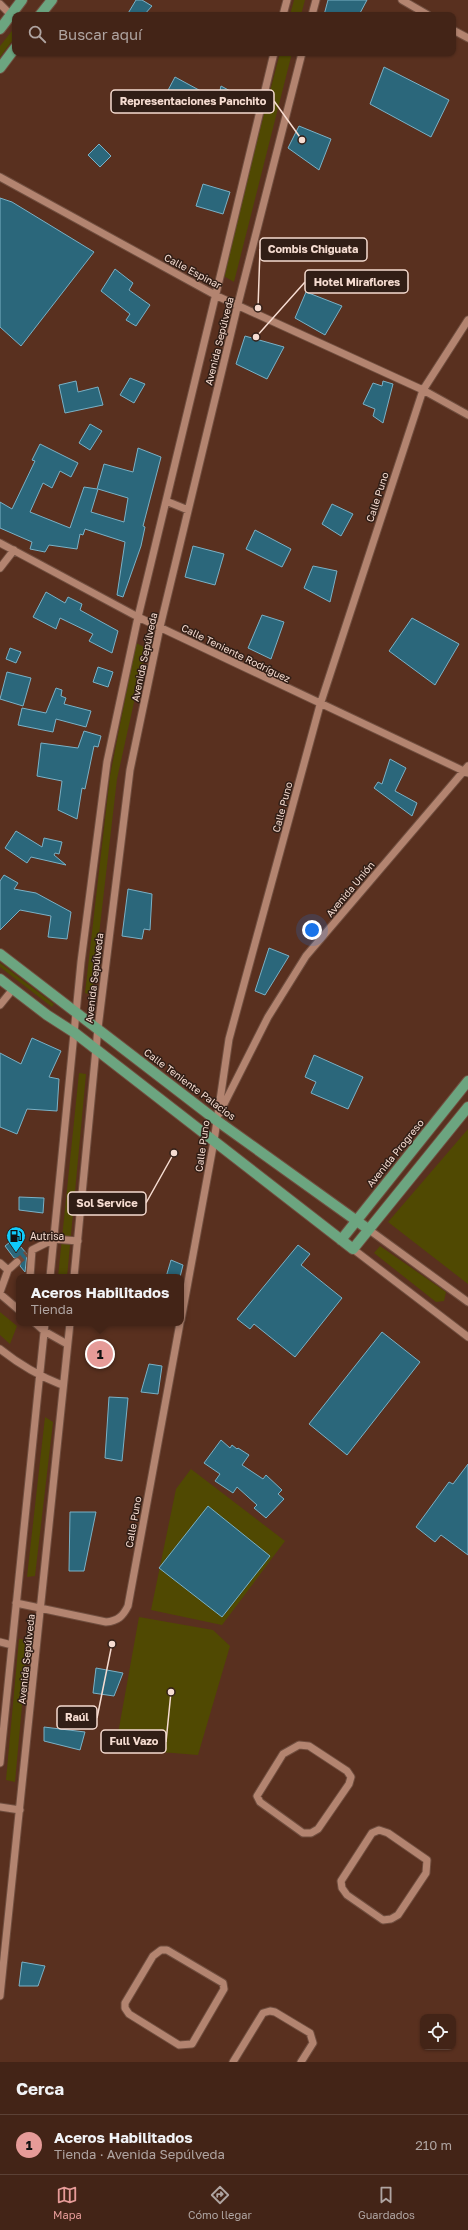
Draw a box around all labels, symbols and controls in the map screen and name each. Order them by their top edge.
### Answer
search box [12,12,456,56]
icon: search [26,23,48,45]
text: Buscar aquí [58,25,142,43]
callout: Representaciones Panchito [111,90,274,113]
text: Representaciones Panchito [120,94,267,107]
callout: Combis Chiguata [260,238,367,261]
text: Combis Chiguata [268,242,358,255]
street label: Calle Espinar [162,251,224,291]
callout: Hotel Miraflores [305,270,408,293]
text: Hotel Miraflores [314,275,400,288]
street label: Avenida Sepúlveda [202,295,236,387]
street label: Calle Puno [363,471,391,523]
street label: Avenida Sepúlveda [129,611,159,703]
street label: Calle Teniente Rodríguez [180,621,292,685]
street label: Calle Puno [269,780,295,834]
street label: Avenida Unión [323,859,377,919]
your location [302,920,322,940]
street label: Avenida Sepúlveda [83,932,105,1024]
street label: Calle Teniente Palacios [142,1046,238,1122]
street label: Avenida Progreso [364,1117,426,1189]
street label: Calle Puno [192,1120,212,1172]
callout: Sol Service [68,1192,146,1215]
text: Sol Service [76,1196,138,1209]
fuel station icon: Autrisa [5,1225,27,1253]
place label: Autrisa [30,1230,64,1242]
popup [16,1274,184,1326]
text: Aceros Habilitados [31,1283,169,1301]
text: Tienda [31,1301,73,1317]
pin: 1 [87,1339,113,1369]
street label: Calle Puno [123,1495,143,1549]
street label: Avenida Sepúlveda [15,1613,37,1705]
callout: Raúl [57,1706,97,1729]
text: Raúl [65,1710,89,1723]
callout: Full Vazo [101,1730,166,1753]
text: Full Vazo [110,1734,159,1747]
map controls [420,2014,456,2050]
button: locate [420,2014,456,2050]
text: Cerca [16,2078,64,2099]
text: Aceros Habilitados [54,2128,193,2146]
text: 1 [26,2137,32,2153]
text: 210 m [415,2137,452,2153]
text: Tienda · Avenida Sepúlveda [54,2146,225,2162]
tab: Mapa [53,2184,82,2221]
tab: Cómo llegar [188,2184,252,2221]
tab: Guardados [358,2184,415,2221]

